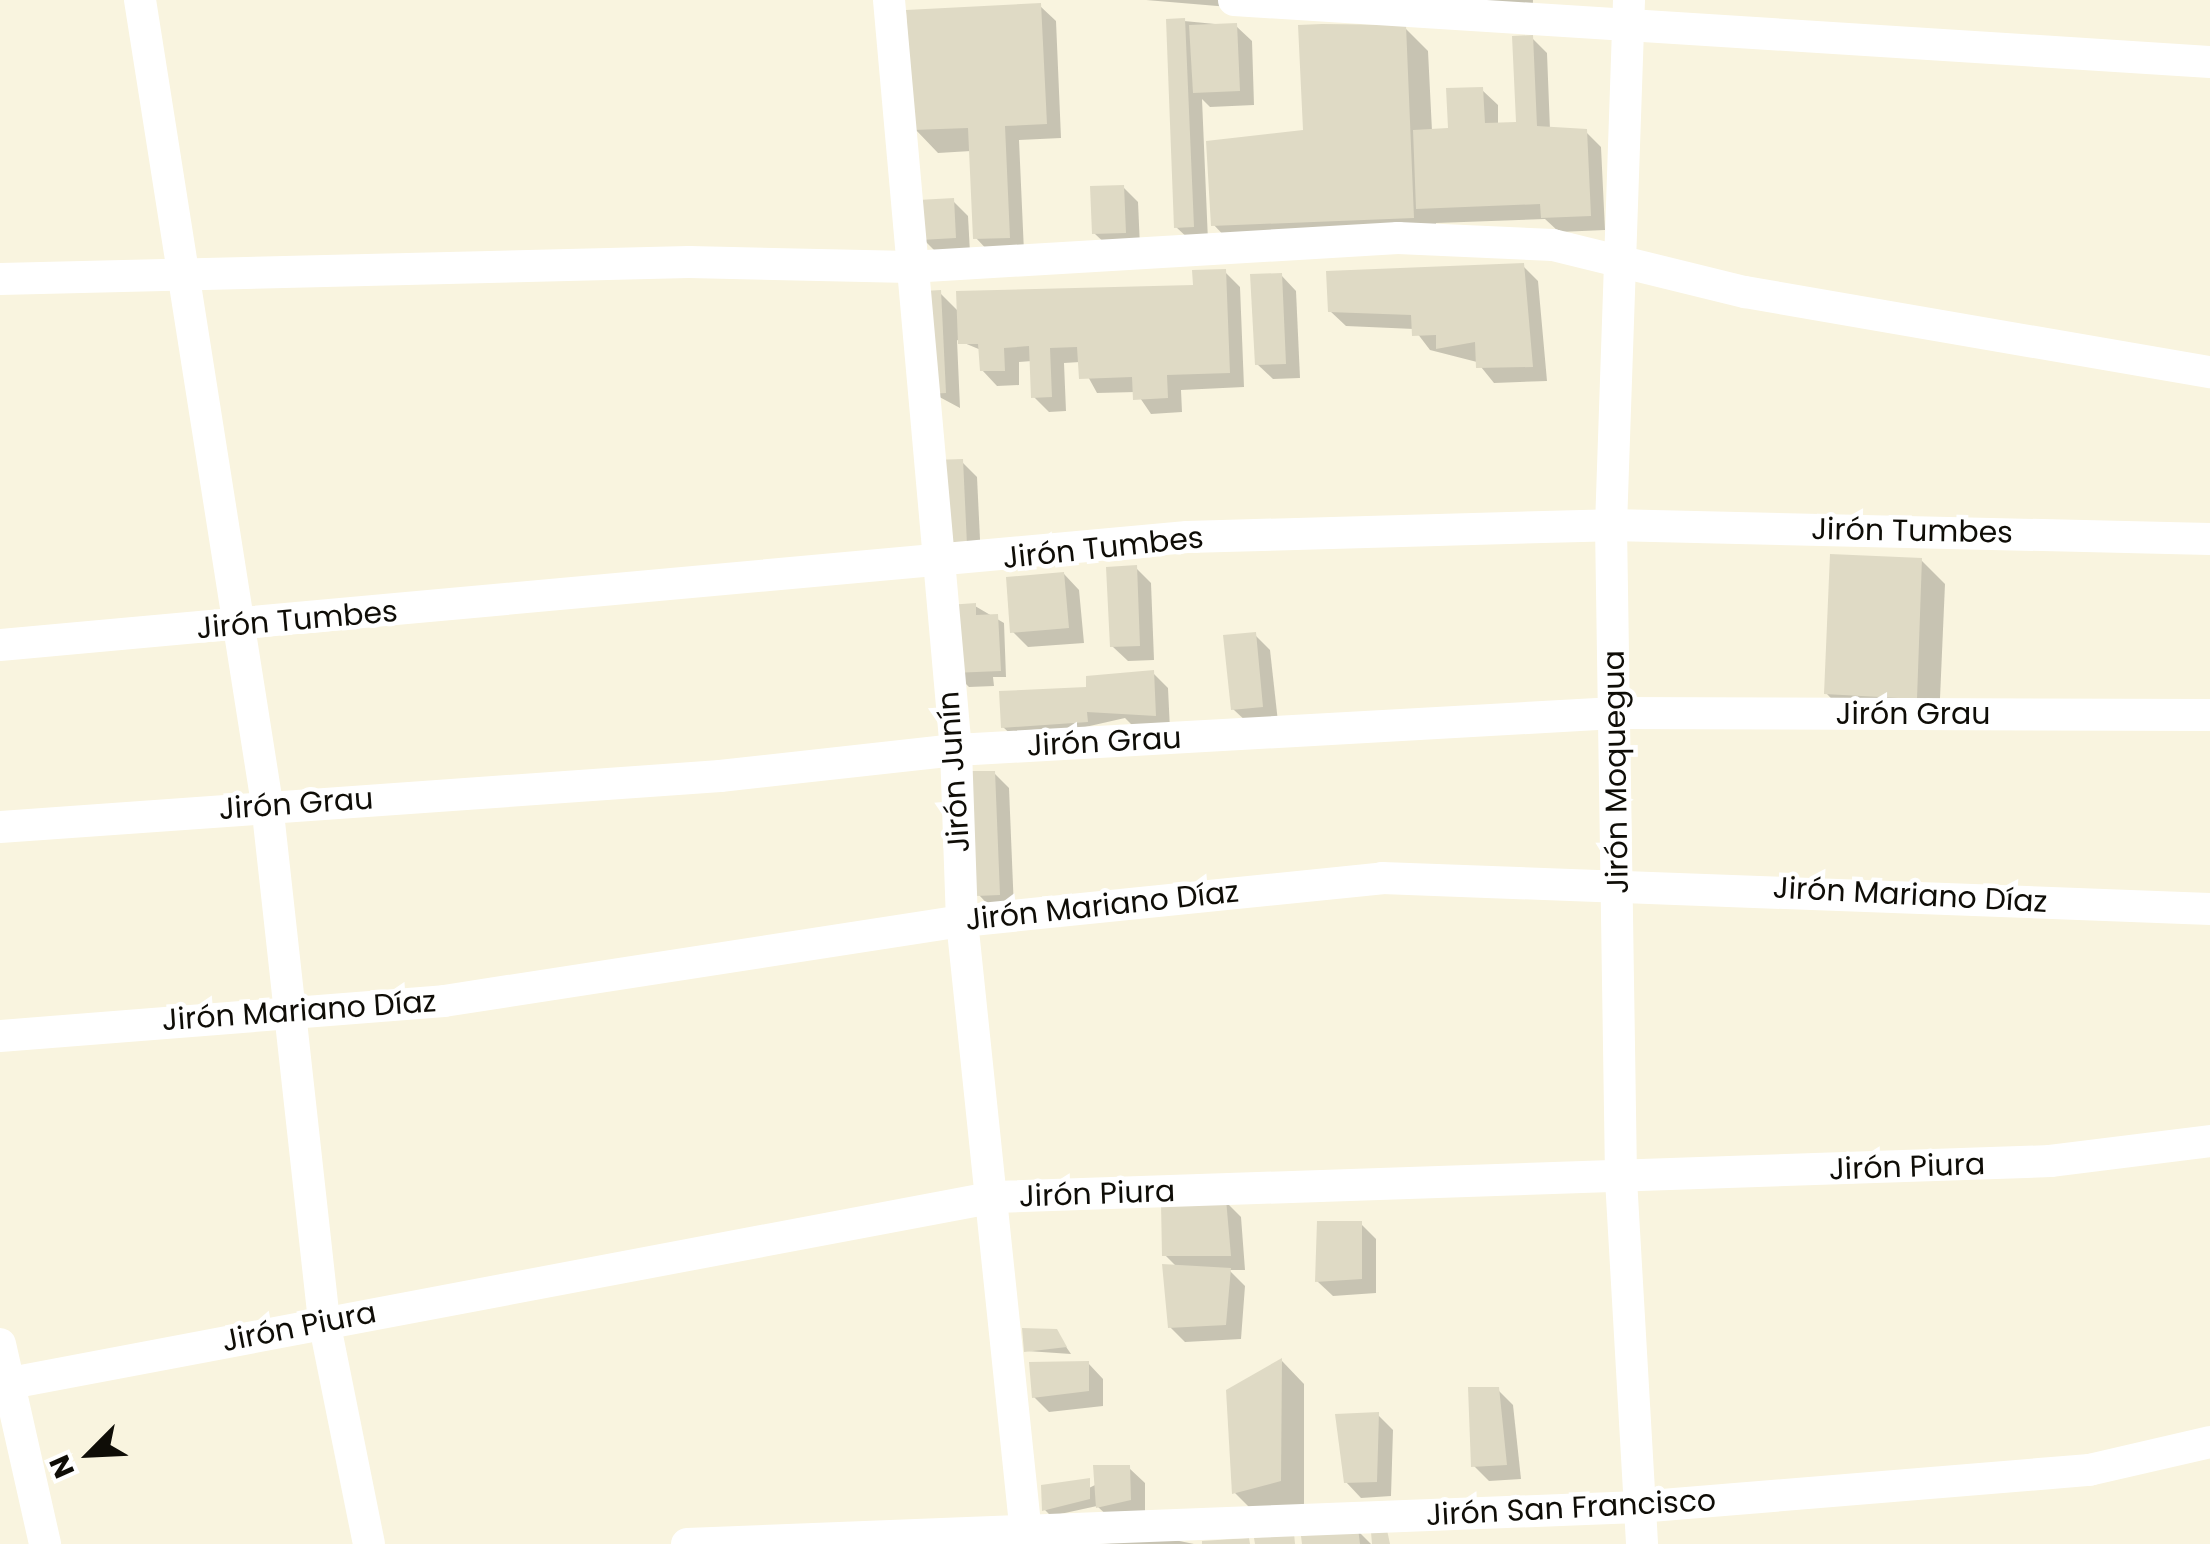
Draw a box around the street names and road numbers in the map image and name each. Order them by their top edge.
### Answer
street label: Jirón Tumbes [1811,511,2013,551]
street label: Jirón Tumbes [1001,520,1205,576]
street label: Jirón Tumbes [195,593,399,647]
street label: Jirón Moquegua [1596,650,1636,894]
street label: Jirón Junín [930,690,978,854]
street label: Jirón Grau [1836,696,1990,732]
street label: Jirón Grau [1026,720,1182,764]
street label: Jirón Grau [217,781,375,827]
street label: Jirón Mariano Díaz [1772,870,2048,920]
street label: Jirón Mariano Díaz [963,874,1241,938]
street label: Jirón Mariano Díaz [161,983,437,1039]
street label: Jirón Piura [1828,1146,1986,1188]
street label: Jirón Piura [1018,1173,1176,1215]
street label: Jirón Piura [219,1294,379,1360]
street label: Jirón San Francisco [1425,1482,1717,1534]

